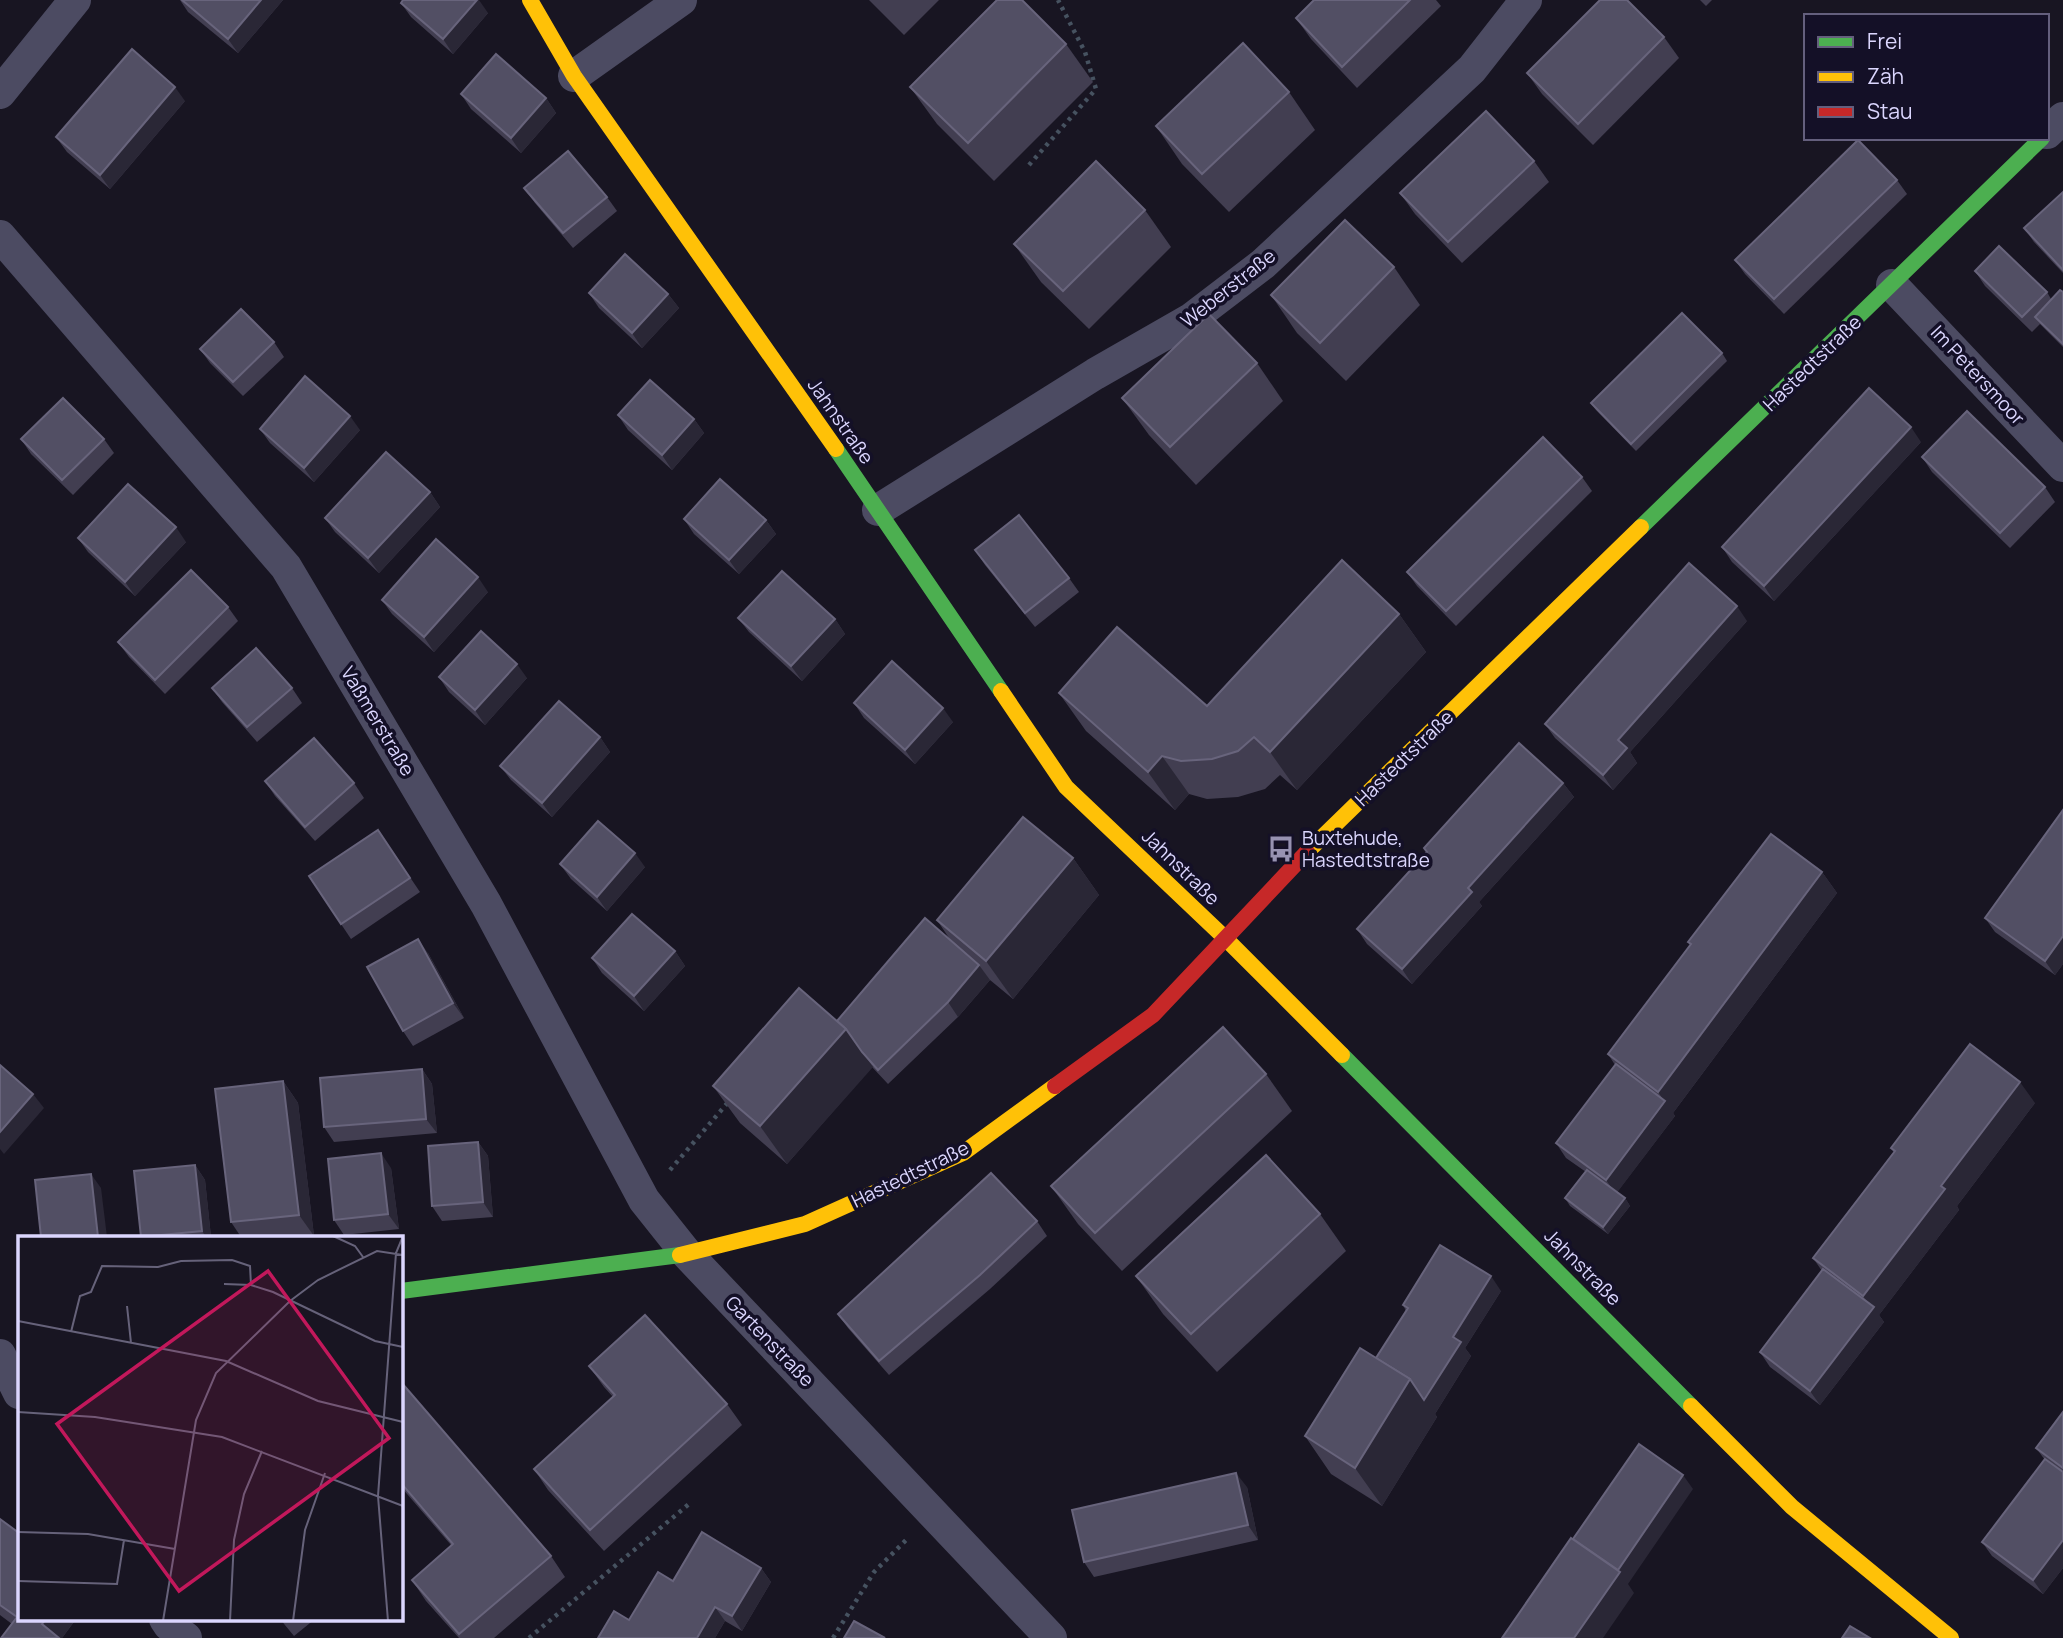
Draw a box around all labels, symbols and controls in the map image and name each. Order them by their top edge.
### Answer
legend [1804,14,2049,140]
text: Frei [1867,27,1902,55]
text: Zäh [1867,62,1904,90]
text: Stau [1867,97,1913,125]
street label: Weberstraße [1175,243,1281,333]
street label: Hastedtstraße [1757,309,1867,417]
street label: Im Petersmoor [1925,320,2031,430]
street label: Jahnstraße [802,373,880,469]
street label: Vaßmerstraße [335,661,421,781]
street label: Hastedtstraße [1349,704,1459,812]
street label: Jahnstraße [1136,823,1226,911]
place label: Buxtehude, Hastedtstraße [1302,825,1430,873]
bus stop icon: Buxtehude, Hastedtstraße [1266,834,1296,864]
street label: Hastedtstraße [847,1134,973,1214]
street label: Jahnstraße [1539,1223,1627,1311]
inset map [18,1236,402,1620]
street label: Gartenstraße [720,1290,820,1392]

